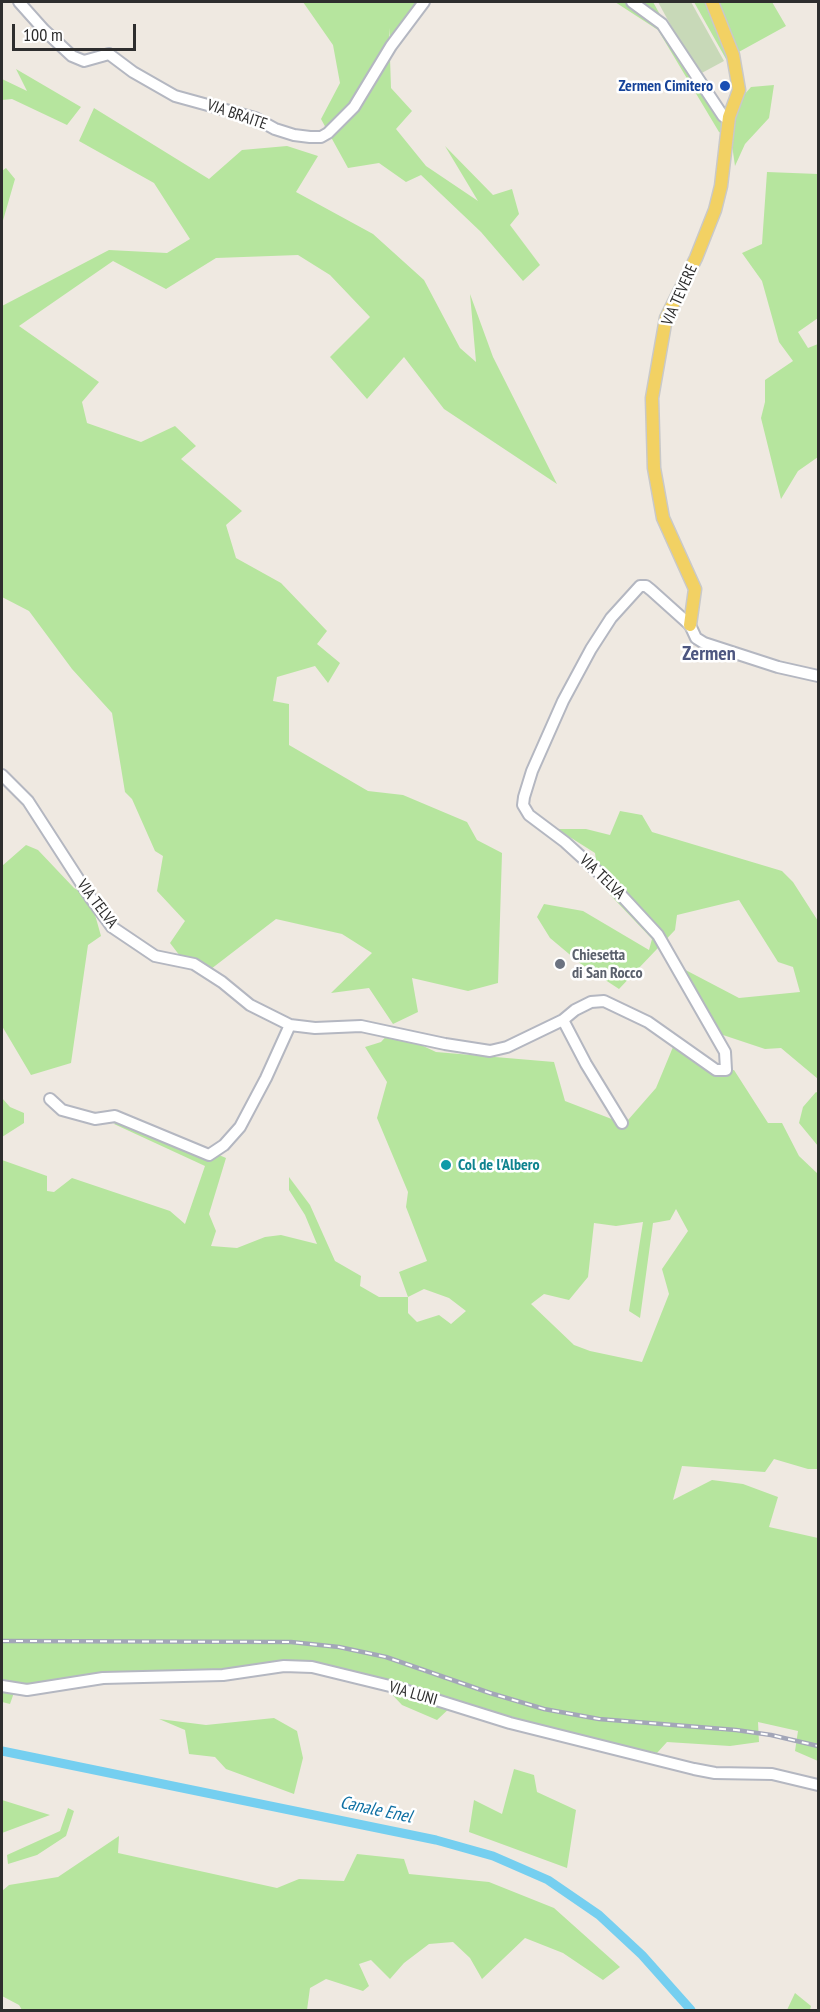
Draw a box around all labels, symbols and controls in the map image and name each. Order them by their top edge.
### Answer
scale bar [15,12,140,50]
text: 100 m [23,23,63,46]
place label: Zermen Cimitero [618,76,713,96]
marker: Zermen Cimitero [718,79,732,93]
street label: VIA BRAITE [204,96,270,134]
street label: VIA TEVERE [658,261,702,329]
district label: Zermen [682,642,736,666]
street label: VIA TELVA [575,851,629,903]
street label: VIA TELVA [73,876,121,932]
place label: Chiesetta di San Rocco [572,945,643,983]
marker: Chiesetta di San Rocco [553,957,567,971]
place label: Col de l'Albero [458,1155,540,1175]
marker: Col de l'Albero [439,1158,453,1172]
street label: VIA LUNI [387,1678,439,1710]
water label: Canale Enel [338,1792,414,1828]

